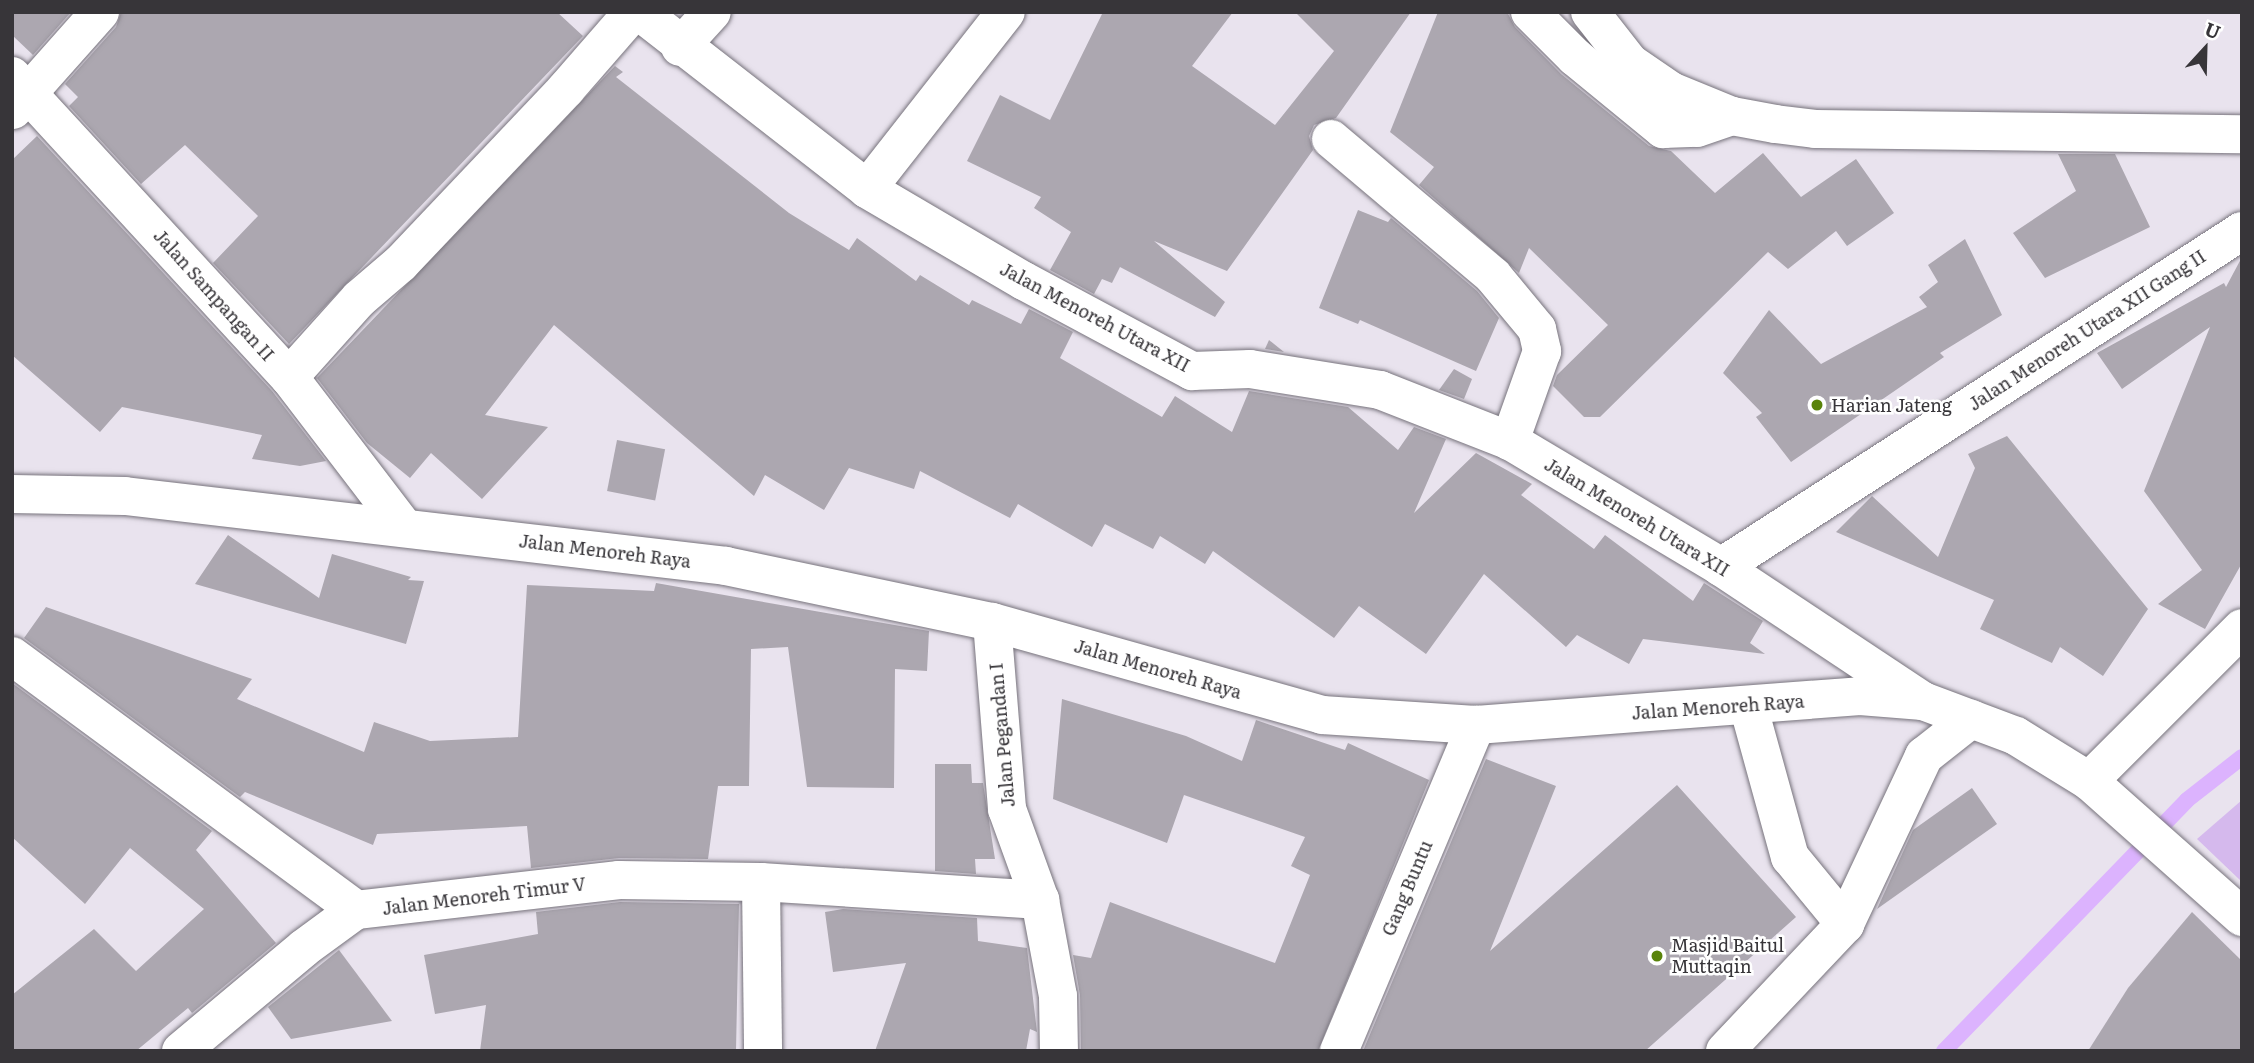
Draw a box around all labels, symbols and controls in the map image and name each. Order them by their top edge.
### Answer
north arrow [2170,14,2240,84]
text: U [2201,14,2225,45]
street label: Jalan Sampangan II [149,225,279,365]
street label: Jalan Menoreh Utara XII Gang II [1964,245,2210,415]
street label: Jalan Menoreh Utara XII [996,258,1194,376]
place label: Harian Jateng [1831,394,1952,416]
marker: Harian Jateng [1809,397,1825,413]
street label: Jalan Menoreh Utara XII [1541,453,1733,581]
street label: Jalan Menoreh Raya [518,530,692,572]
street label: Jalan Menoreh Raya [1072,635,1244,703]
street label: Jalan Pegandan I [985,662,1019,808]
street label: Jalan Menoreh Raya [1631,690,1805,724]
street label: Gang Buntu [1377,837,1437,939]
street label: Jalan Menoreh Timur V [381,873,587,919]
place label: Masjid Baitul Muttaqin [1671,935,1784,978]
marker: Masjid Baitul Muttaqin [1649,948,1665,964]

